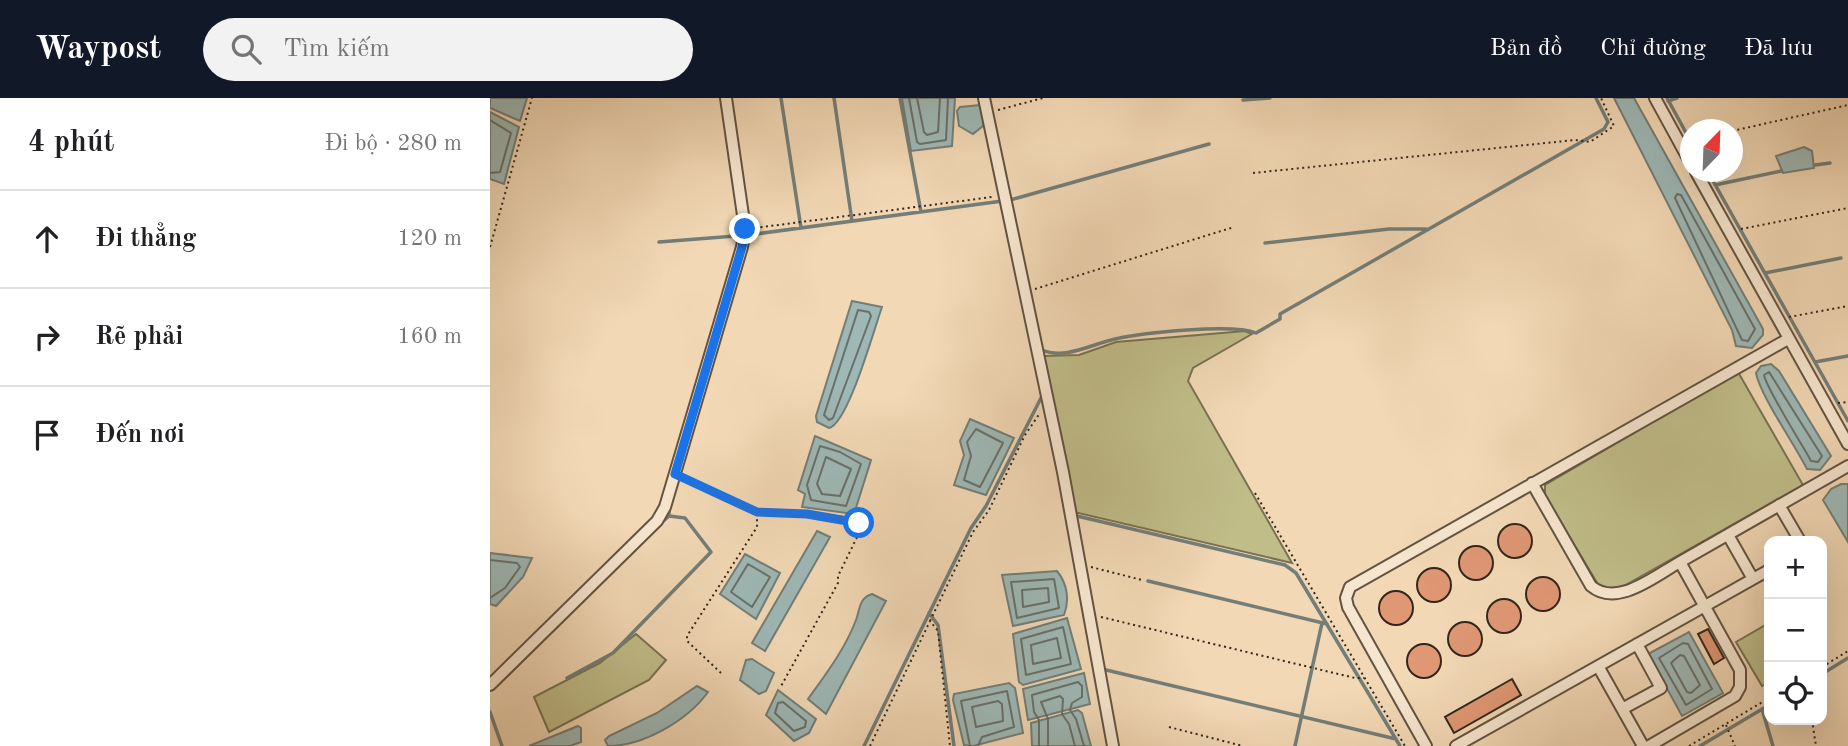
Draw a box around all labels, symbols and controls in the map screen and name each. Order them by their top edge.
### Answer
search box [203,18,693,81]
icon: search [227,30,265,68]
text: Waypost [35,33,161,66]
text: Tìm kiếm [283,36,390,62]
text: Bản đồ [1490,37,1562,61]
text: Chỉ đường [1600,37,1706,61]
text: Đã lưu [1744,37,1813,61]
north arrow [1680,119,1743,182]
text: 4 phút [28,128,114,158]
text: Đi bộ · 280 m [324,132,462,155]
route end [729,213,760,244]
icon: ahead [28,220,66,258]
text: Đi thẳng [95,226,197,252]
text: 120 m [397,227,462,250]
icon: right [28,318,66,356]
text: Rẽ phải [95,324,183,350]
text: 160 m [397,325,462,348]
icon: arrive [28,416,66,454]
text: Đến nơi [95,422,185,448]
route start [843,507,874,538]
map controls [1764,536,1827,725]
button: + [1764,536,1827,599]
button: − [1764,599,1827,662]
button: locate [1764,662,1827,725]

